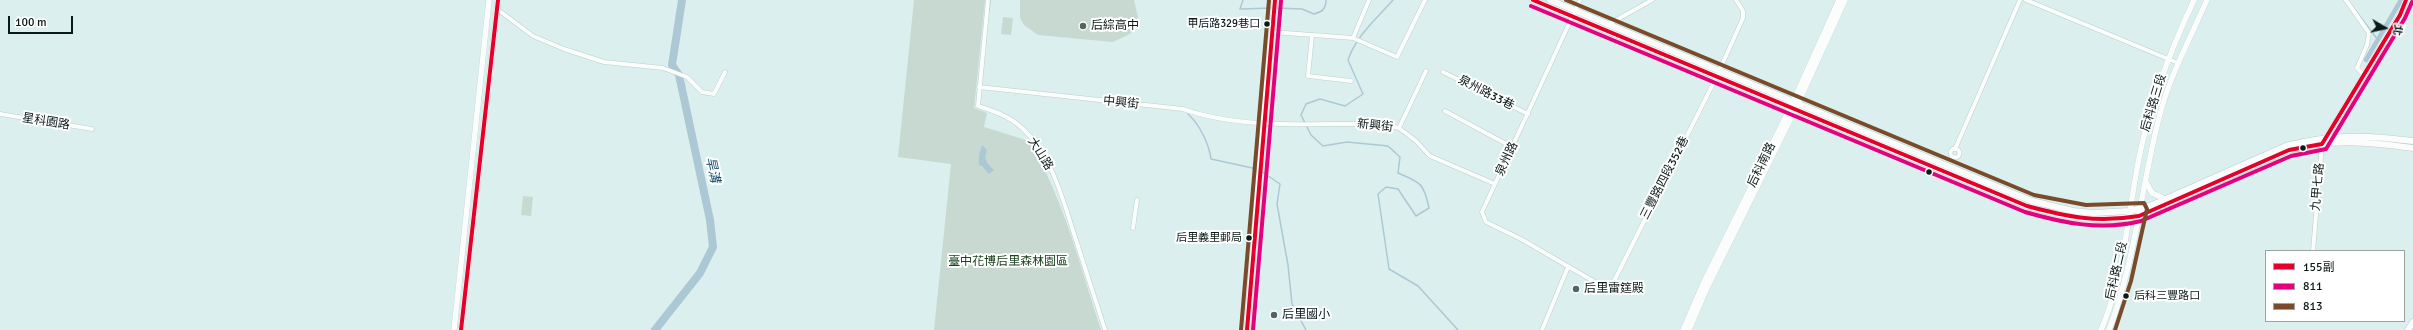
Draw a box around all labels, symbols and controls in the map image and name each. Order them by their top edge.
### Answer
scale bar [10,8,75,34]
north arrow [2365,8,2405,48]
text: 100 m [15,15,47,30]
place label: 甲后路329巷口 [1187,17,1260,31]
place label: 后綜高中 [1091,19,1139,33]
marker: 甲后路329巷口 [1262,19,1272,29]
marker: 后綜高中 [1078,21,1088,31]
text: 北 [2390,24,2405,36]
street label: 后科路三段 [2138,72,2170,134]
street label: 泉州路33巷 [1456,73,1516,113]
street label: 中興街 [1102,94,1140,112]
street label: 星科園路 [21,111,71,133]
street label: 新興街 [1356,117,1394,135]
street label: 三豐路四段352巷 [1638,134,1692,222]
street label: 大山路 [1024,135,1056,173]
street label: 泉州路 [1493,140,1521,178]
street label: 后科南路 [1745,140,1779,190]
unlabelled marker [2298,143,2308,153]
water label: 旱溝 [702,156,722,184]
street label: 九甲七路 [2309,162,2327,212]
unlabelled marker [1924,167,1934,177]
place label: 后里義里郵局 [1176,231,1242,245]
marker: 后里義里郵局 [1244,233,1254,243]
street label: 后科路二段 [2103,240,2131,302]
legend [2265,250,2405,322]
park label: 臺中花博后里森林園區 [948,255,1068,269]
text: 155副 [2303,260,2334,275]
text: 811 [2303,279,2322,294]
place label: 后里雷筳殿 [1584,282,1644,296]
marker: 后里雷筳殿 [1571,284,1581,294]
place label: 后科三豐路口 [2134,289,2200,303]
marker: 后科三豐路口 [2121,291,2131,301]
text: 813 [2303,299,2322,314]
place label: 后里國小 [1282,308,1330,322]
marker: 后里國小 [1269,310,1279,320]

